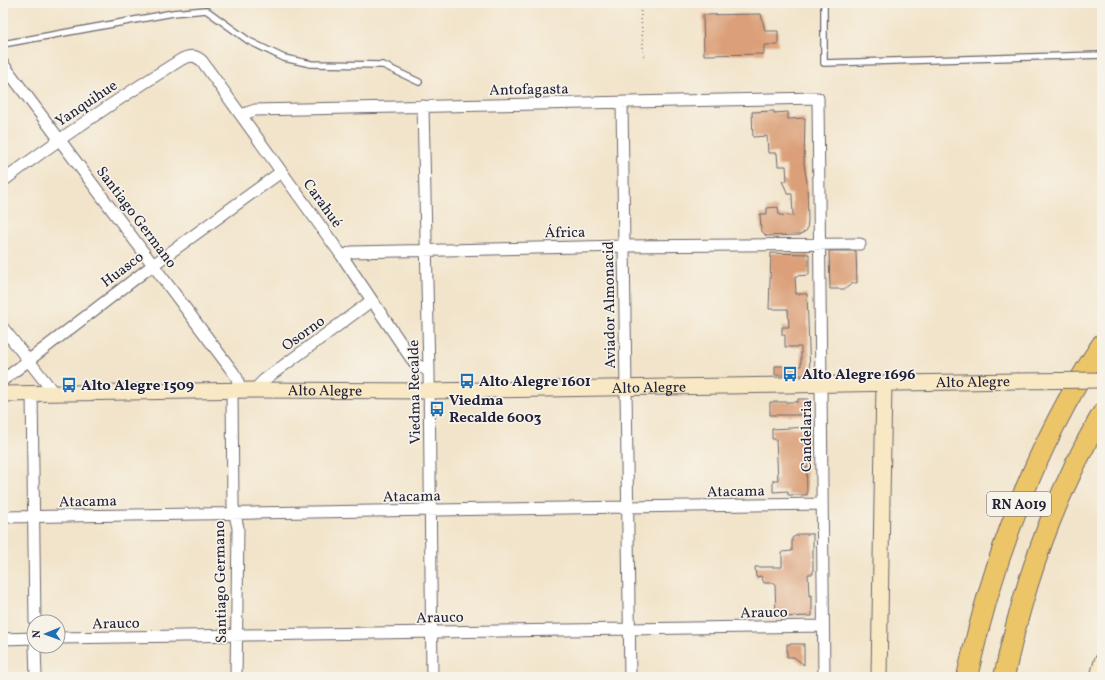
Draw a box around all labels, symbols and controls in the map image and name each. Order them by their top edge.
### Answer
street label: Yanquihue [52,76,122,133]
street label: Antofagasta [489,79,569,102]
street label: Santiago Germano [91,163,181,273]
street label: Carahué [297,175,347,233]
street label: África [545,223,586,244]
street label: Aviador Almonacid [599,241,622,369]
street label: Huasco [97,247,149,293]
street label: Osorno [278,311,330,357]
street label: Viedma Recalde [404,339,427,444]
bus stop icon: Alto Alegre 1696 [781,365,799,383]
place label: Alto Alegre 1696 [802,365,915,386]
bus stop icon: Alto Alegre 1601 [458,372,476,390]
place label: Alto Alegre 1601 [479,372,591,393]
street label: Alto Alegre [936,372,1010,394]
bus stop icon: Alto Alegre 1509 [60,376,78,394]
place label: Alto Alegre 1509 [81,376,194,397]
street label: Alto Alegre [612,378,686,400]
street label: Alto Alegre [288,381,362,403]
place label: Viedma Recalde 6003 [449,391,542,429]
bus stop icon: Viedma Recalde 6003 [428,400,446,418]
street label: Candelaria [797,400,818,472]
street label: Atacama [707,481,765,504]
street label: Atacama [383,486,441,509]
street label: Atacama [59,491,117,514]
road number: RN A019 [987,492,1051,516]
street label: Santiago Germano [210,520,233,643]
street label: Arauco [740,603,788,624]
street label: Arauco [416,608,464,629]
north arrow [26,614,66,654]
street label: Arauco [92,614,140,635]
text: N [30,630,45,638]

